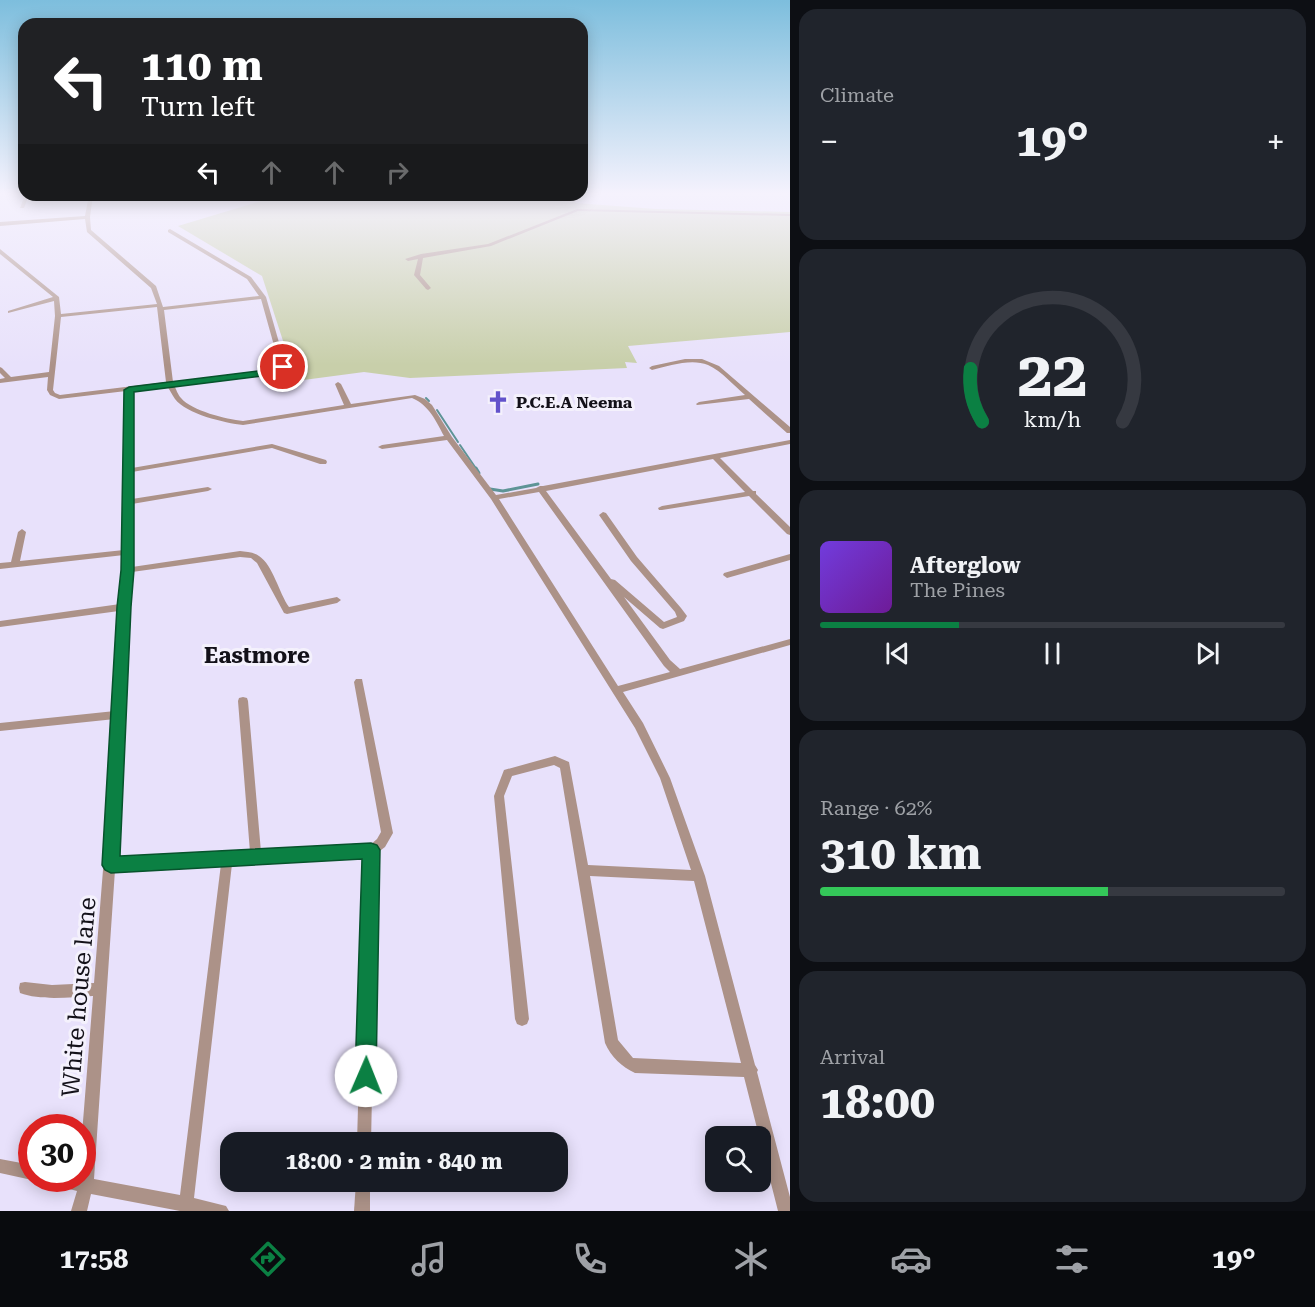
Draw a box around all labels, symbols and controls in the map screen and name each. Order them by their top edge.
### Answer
text: 110 m [141,41,263,90]
icon: left [42,42,120,120]
text: Climate [820,83,894,107]
text: Turn left [141,91,255,123]
text: 19° [1016,114,1089,167]
text: − [820,122,838,161]
text: + [1267,122,1285,161]
icon: left [192,156,225,189]
icon: ahead [255,156,288,189]
icon: ahead [318,156,351,189]
icon: right [381,156,414,189]
text: 22 [1018,338,1087,411]
pin [257,341,308,392]
icon: arrive [266,350,299,383]
church icon: P.C.E.A Neema [485,389,511,415]
place label: P.C.E.A Neema [516,393,633,412]
text: km/h [1024,408,1081,433]
text: Afterglow [910,553,1021,578]
text: The Pines [910,578,1005,602]
icon: previous [881,637,914,670]
icon: pause [1036,637,1069,670]
icon: next [1191,637,1224,670]
district label: Eastmore [204,643,310,668]
text: Range · 62% [820,796,932,820]
text: 310 km [820,827,981,880]
street label: White house lane [56,896,102,1098]
position arrow [334,1044,398,1108]
text: Arrival [820,1045,885,1069]
text: 18:00 [820,1076,935,1129]
speed limit sign: 30 [18,1114,96,1192]
map controls [705,1126,771,1192]
button: search [705,1126,771,1192]
text: 18:00 · 2 min · 840 m [285,1149,503,1174]
icon: directions [247,1238,289,1280]
icon: music [408,1238,450,1280]
icon: phone [569,1238,611,1280]
icon: climate [730,1238,772,1280]
icon: car [890,1238,932,1280]
icon: filters [1051,1238,1093,1280]
text: 17:58 [59,1243,128,1275]
text: 19° [1212,1243,1256,1275]

